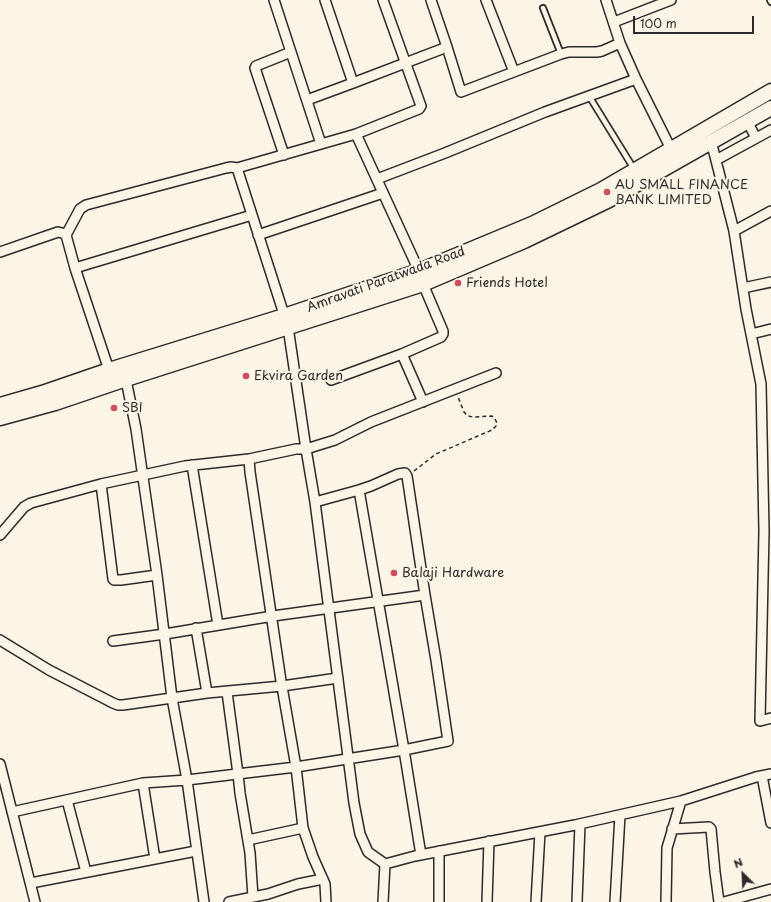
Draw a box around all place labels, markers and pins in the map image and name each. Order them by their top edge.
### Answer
place label: AU SMALL FINANCE BANK LIMITED [615,177,748,208]
marker: AU SMALL FINANCE BANK LIMITED [602,187,612,197]
place label: Friends Hotel [466,275,548,291]
marker: Friends Hotel [453,278,463,288]
place label: Ekvira Garden [254,368,343,384]
marker: Ekvira Garden [241,371,251,381]
place label: SBI [122,400,143,416]
marker: SBI [109,403,119,413]
place label: Balaji Hardware [402,565,504,581]
marker: Balaji Hardware [389,568,399,578]

